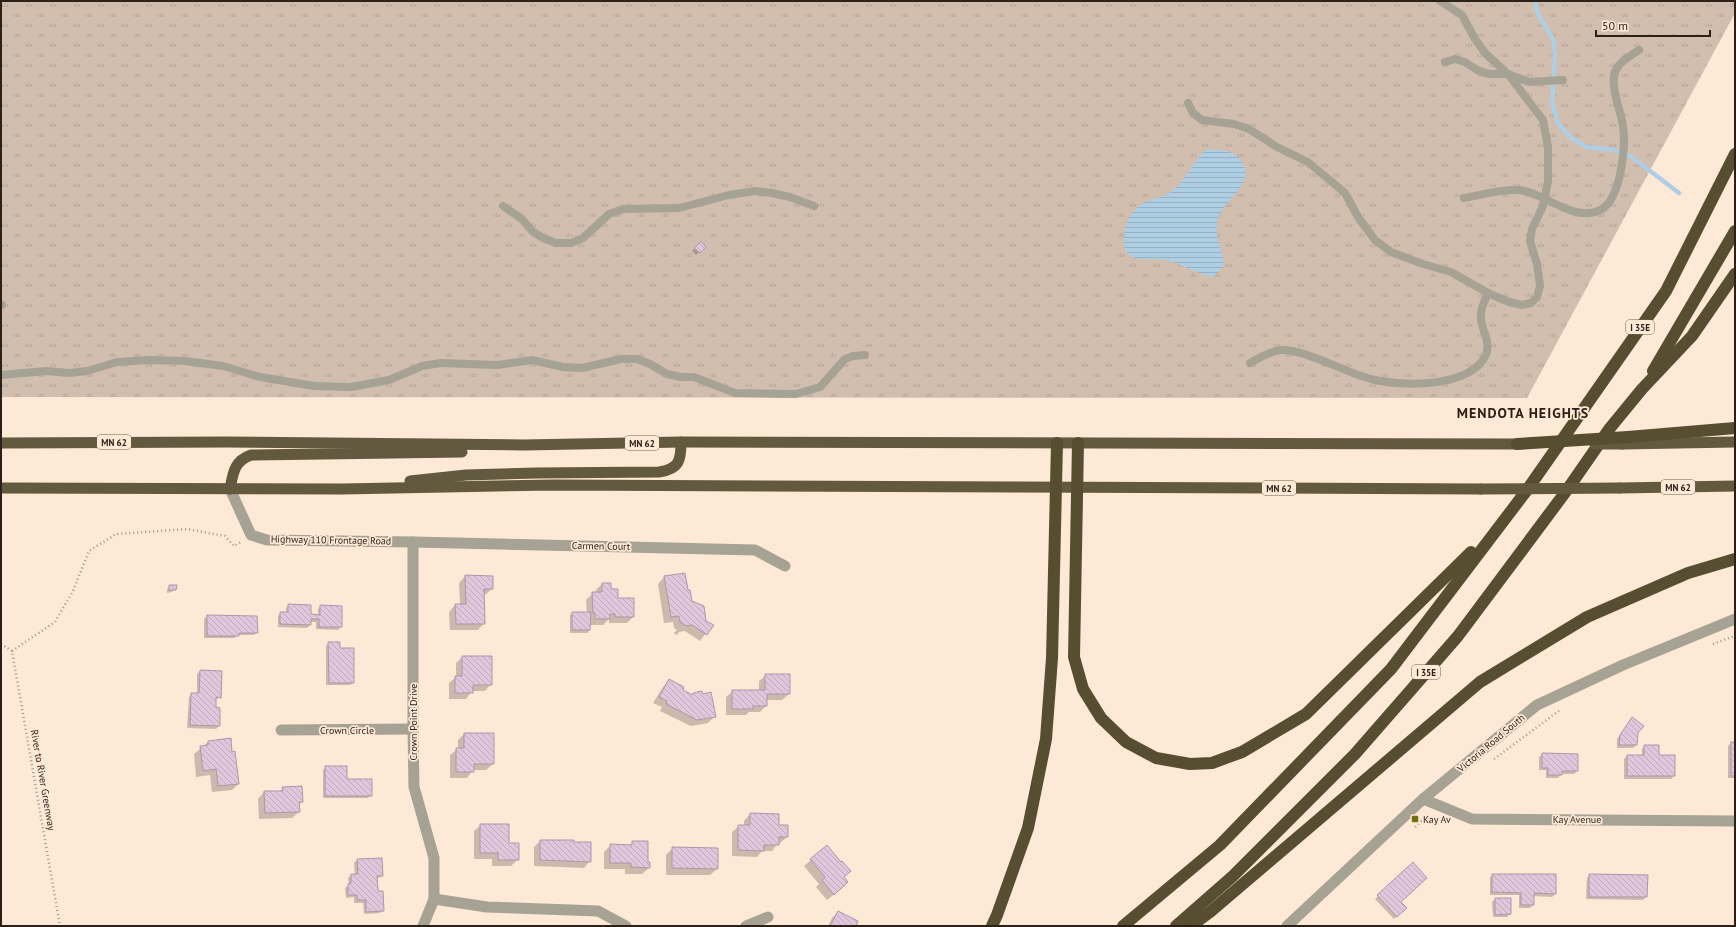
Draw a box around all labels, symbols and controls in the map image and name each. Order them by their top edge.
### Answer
scale bar [1596,12,1710,38]
text: 50 m [1602,18,1628,33]
road number: I 35E [1626,320,1654,334]
district label: MENDOTA HEIGHTS [1457,404,1589,422]
road number: MN 62 [97,435,131,449]
road number: MN 62 [625,436,659,450]
road number: MN 62 [1661,480,1695,494]
road number: MN 62 [1262,481,1296,495]
street label: Highway 110 Frontage Road [271,532,391,548]
street label: Carmen Court [572,539,631,553]
road number: I 35E [1412,665,1440,679]
street label: Crown Point Drive [407,684,420,760]
street label: Victoria Road South [1454,711,1527,776]
street label: Crown Circle [320,724,374,737]
street label: River to River Greenway [28,728,58,832]
place label: Kay Av [1423,813,1451,826]
street label: Kay Avenue [1553,813,1601,826]
marker: Kay Av [1410,814,1420,824]

